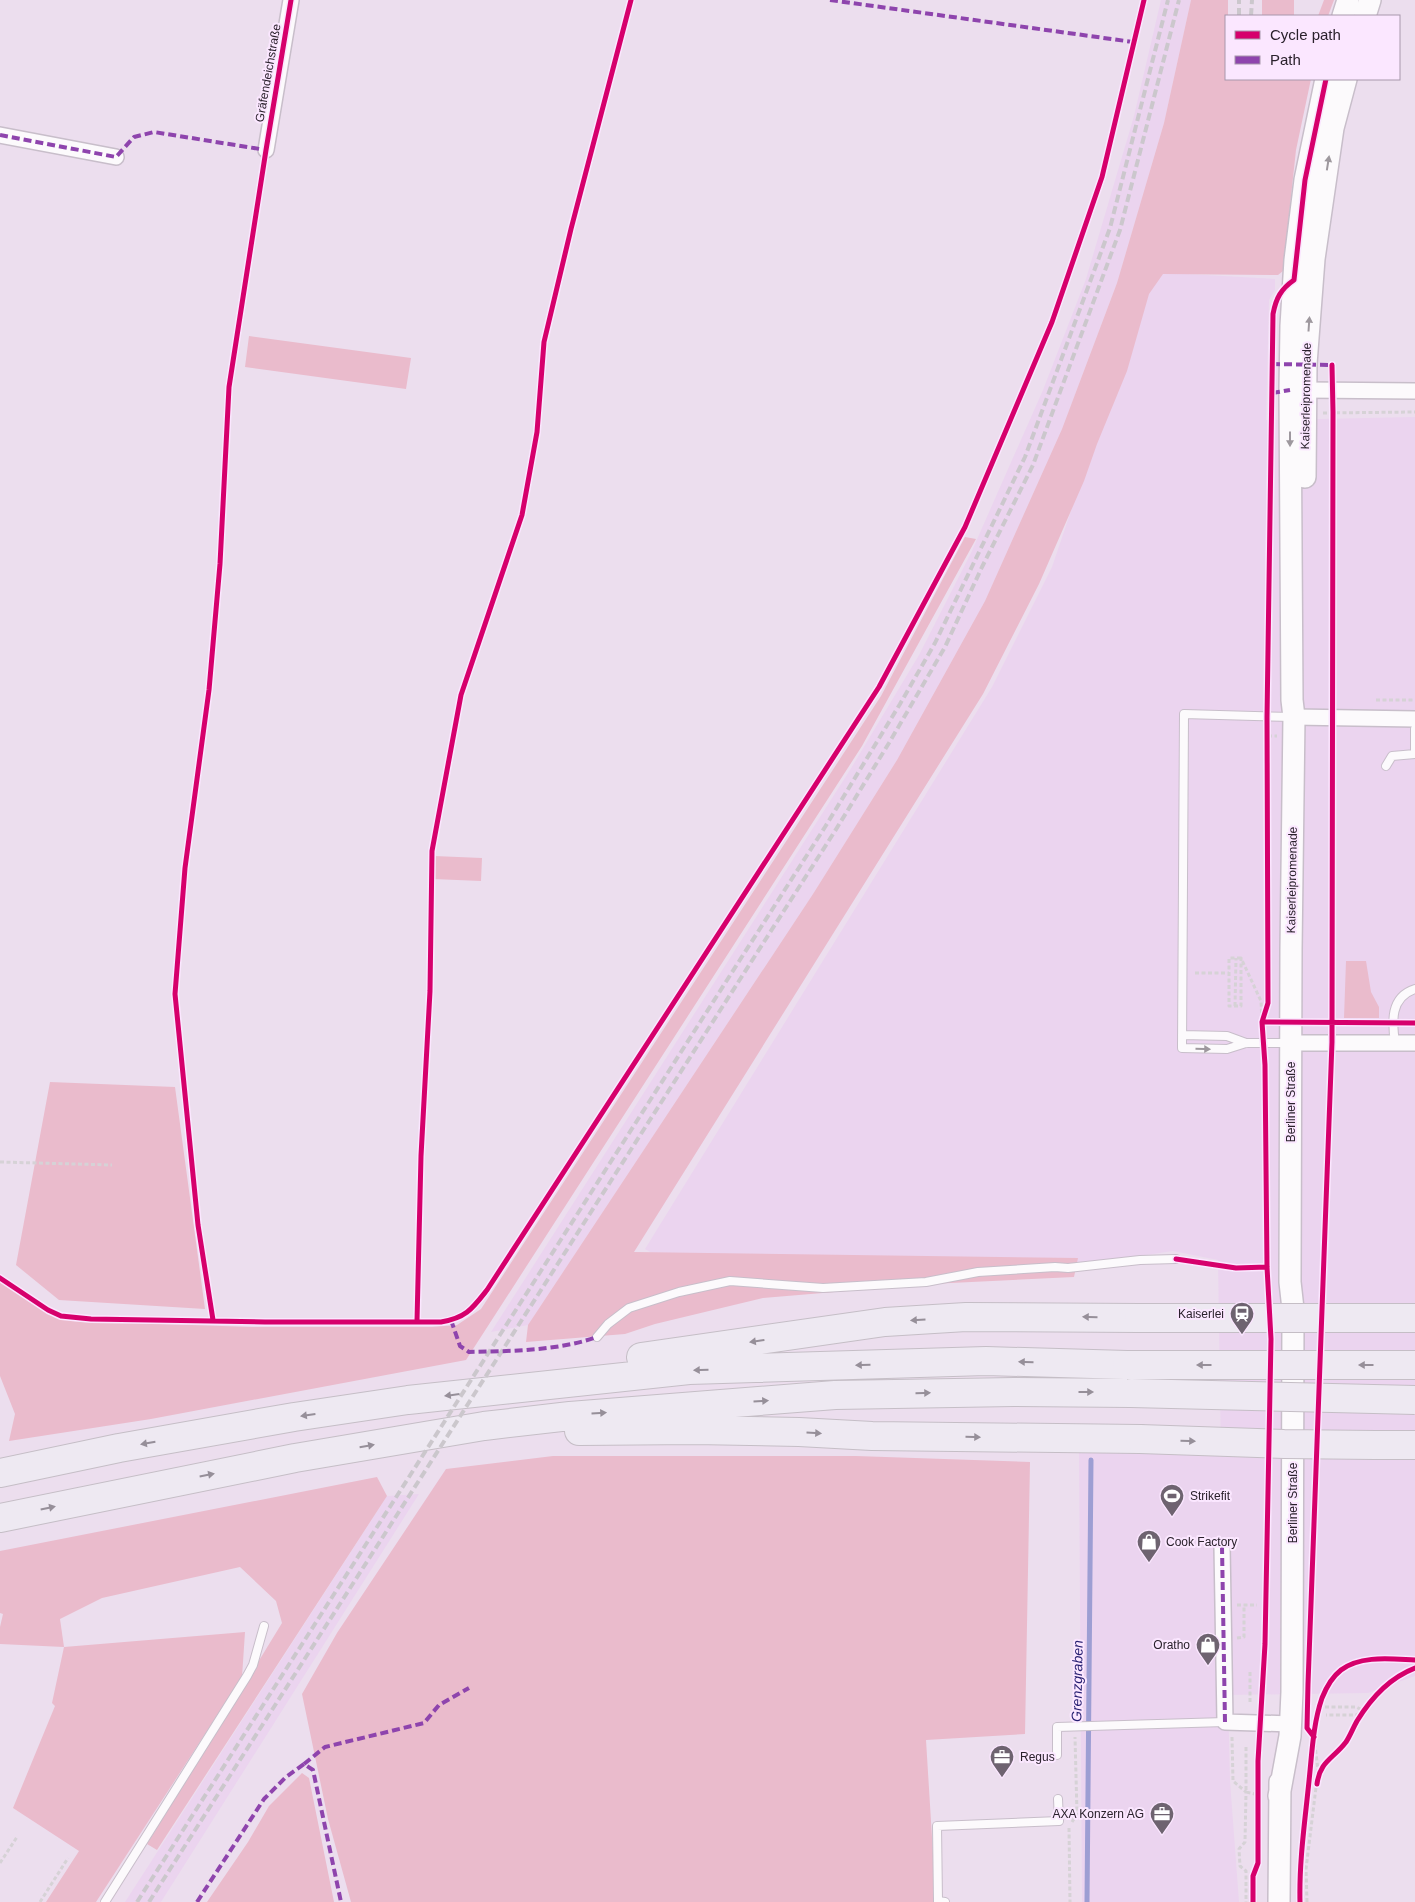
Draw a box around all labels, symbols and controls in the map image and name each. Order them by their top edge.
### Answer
legend [1225,15,1400,80]
street label: Gräfendeichstraße [252,23,284,123]
text: Cycle path [1270,26,1341,43]
text: Path [1270,51,1301,68]
one-way arrow [1324,155,1332,171]
one-way arrow [1305,316,1313,332]
street label: Kaiserleipromenade [1298,342,1314,449]
one-way arrow [1286,431,1294,447]
street label: Kaiserleipromenade [1284,826,1300,933]
one-way arrow [1195,1045,1211,1053]
street label: Berliner Straße [1284,1061,1298,1142]
station icon: Kaiserlei [1229,1301,1255,1335]
place label: Kaiserlei [1178,1307,1224,1321]
one-way arrow [1082,1313,1098,1321]
one-way arrow [909,1317,925,1325]
one-way arrow [748,1337,764,1345]
one-way arrow [1018,1358,1034,1366]
one-way arrow [855,1361,871,1369]
one-way arrow [1196,1361,1212,1369]
one-way arrow [1358,1361,1374,1369]
one-way arrow [693,1366,709,1374]
one-way arrow [1078,1388,1094,1396]
one-way arrow [915,1389,931,1397]
one-way arrow [443,1391,459,1399]
one-way arrow [753,1396,769,1404]
one-way arrow [591,1409,607,1417]
one-way arrow [300,1411,316,1419]
one-way arrow [806,1429,822,1437]
one-way arrow [965,1433,981,1441]
one-way arrow [1181,1437,1197,1445]
one-way arrow [140,1440,156,1448]
one-way arrow [359,1441,375,1449]
street label: Berliner Straße [1286,1462,1300,1543]
one-way arrow [199,1471,215,1479]
sports icon: Strikefit [1159,1483,1185,1517]
place label: Strikefit [1190,1489,1231,1503]
one-way arrow [40,1503,56,1511]
shop icon: Cook Factory [1136,1529,1162,1563]
place label: Cook Factory [1166,1535,1237,1549]
shop icon: Oratho [1195,1632,1221,1666]
place label: Oratho [1153,1638,1190,1652]
water label: Grenzgraben [1068,1640,1086,1722]
office icon: Regus [989,1744,1015,1778]
place label: Regus [1020,1750,1055,1764]
office icon: AXA Konzern AG [1149,1801,1175,1835]
place label: AXA Konzern AG [1053,1807,1144,1821]

